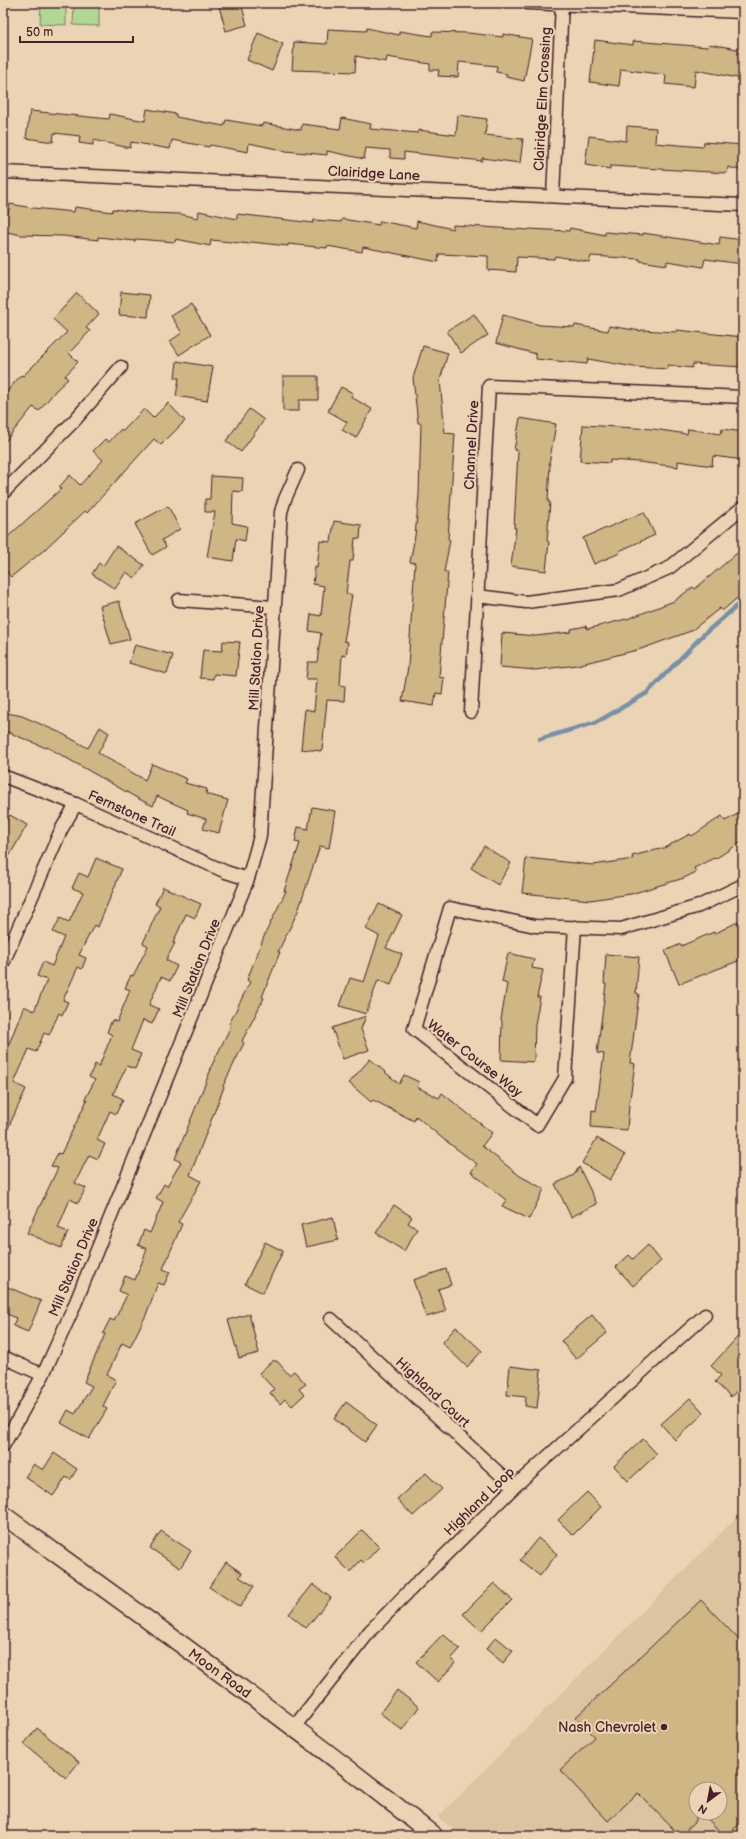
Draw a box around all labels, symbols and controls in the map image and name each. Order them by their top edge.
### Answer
scale bar [20,18,133,44]
text: 50 m [26,25,53,40]
street label: Clairidge Elm Crossing [530,27,555,171]
street label: Clairidge Lane [327,163,421,184]
street label: Channel Drive [461,400,482,490]
street label: Mill Station Drive [245,605,268,711]
street label: Fernstone Trail [85,787,178,840]
street label: Mill Station Drive [169,916,224,1020]
street label: Water Course Way [424,1016,526,1101]
street label: Mill Station Drive [45,1215,102,1319]
street label: Highland Court [392,1354,474,1431]
street label: Highland Loop [440,1463,518,1539]
street label: Moon Road [185,1645,254,1702]
place label: Nash Chevrolet [558,1719,657,1736]
marker: Nash Chevrolet [659,1722,669,1732]
north arrow [688,1781,728,1821]
text: N [696,1801,710,1817]

